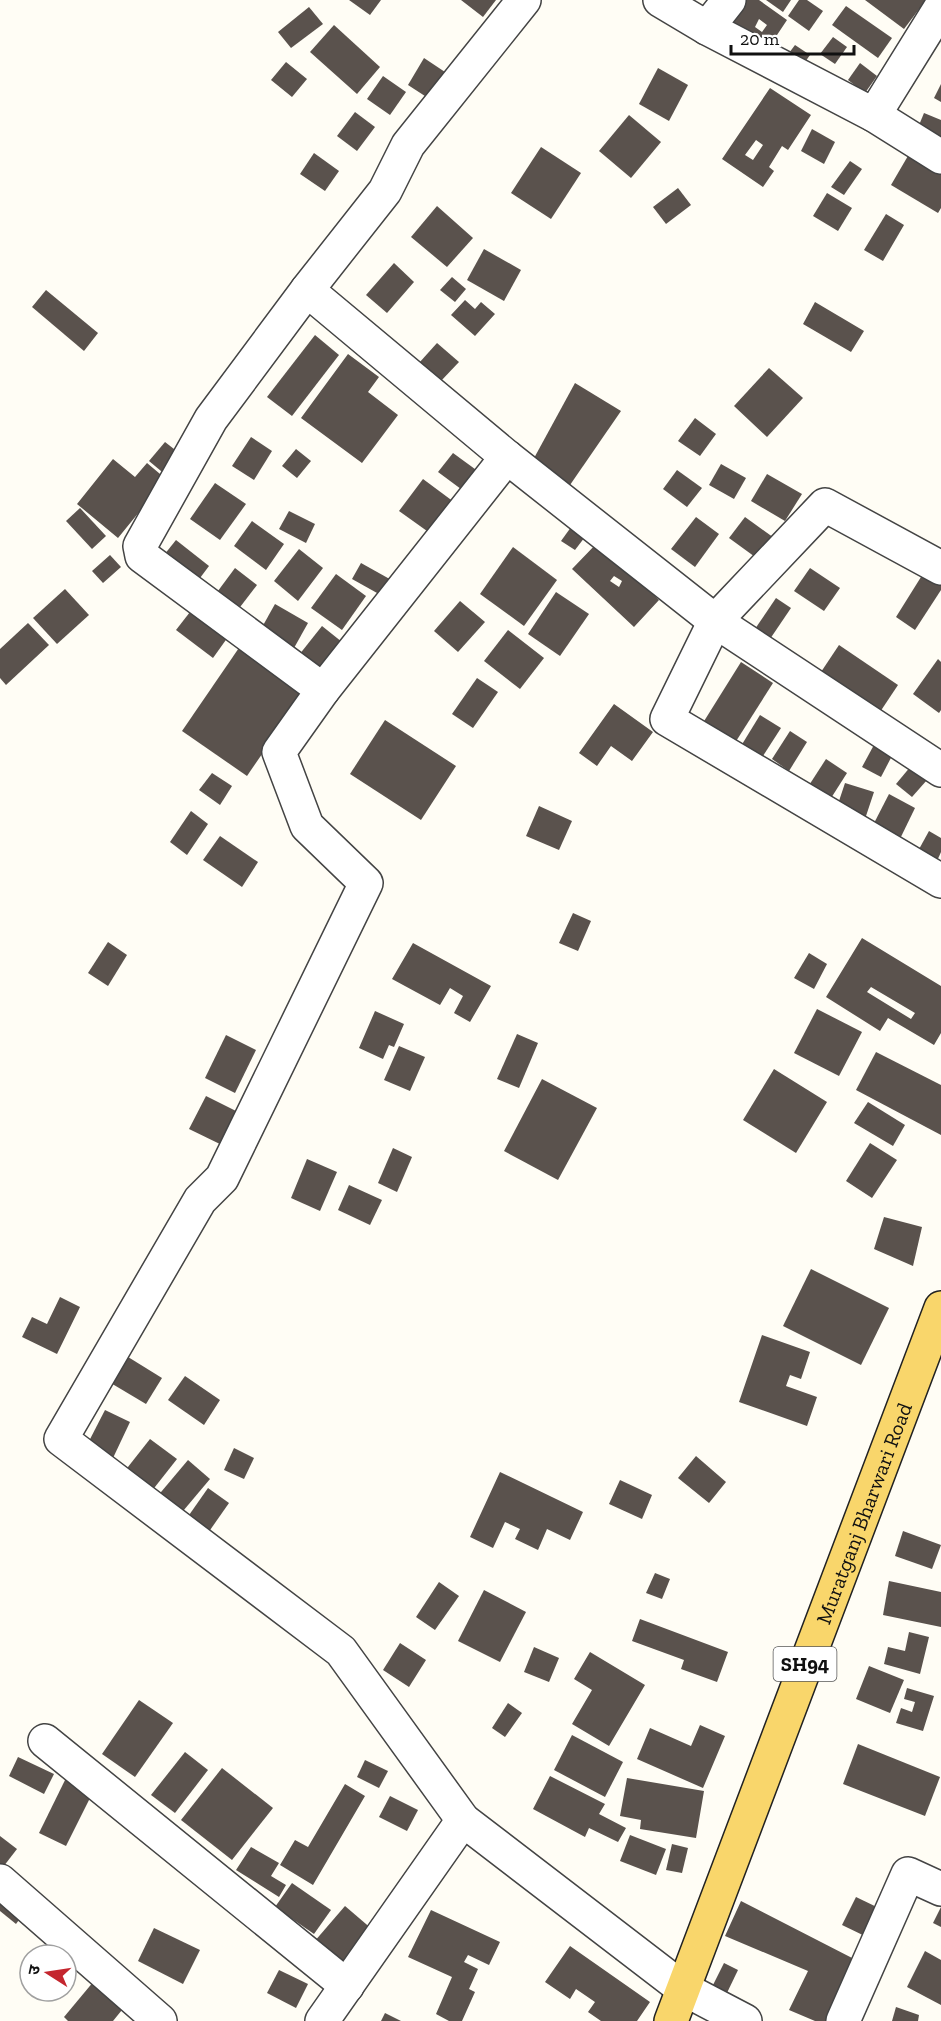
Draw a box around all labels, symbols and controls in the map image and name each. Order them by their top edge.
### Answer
scale bar [731,18,854,56]
text: 20 m [740,28,780,50]
street label: Muratganj Bharwari Road [810,1399,917,1627]
road number: SH94 [774,1647,836,1681]
north arrow [18,1943,78,2003]
text: उ [24,1963,44,1977]

